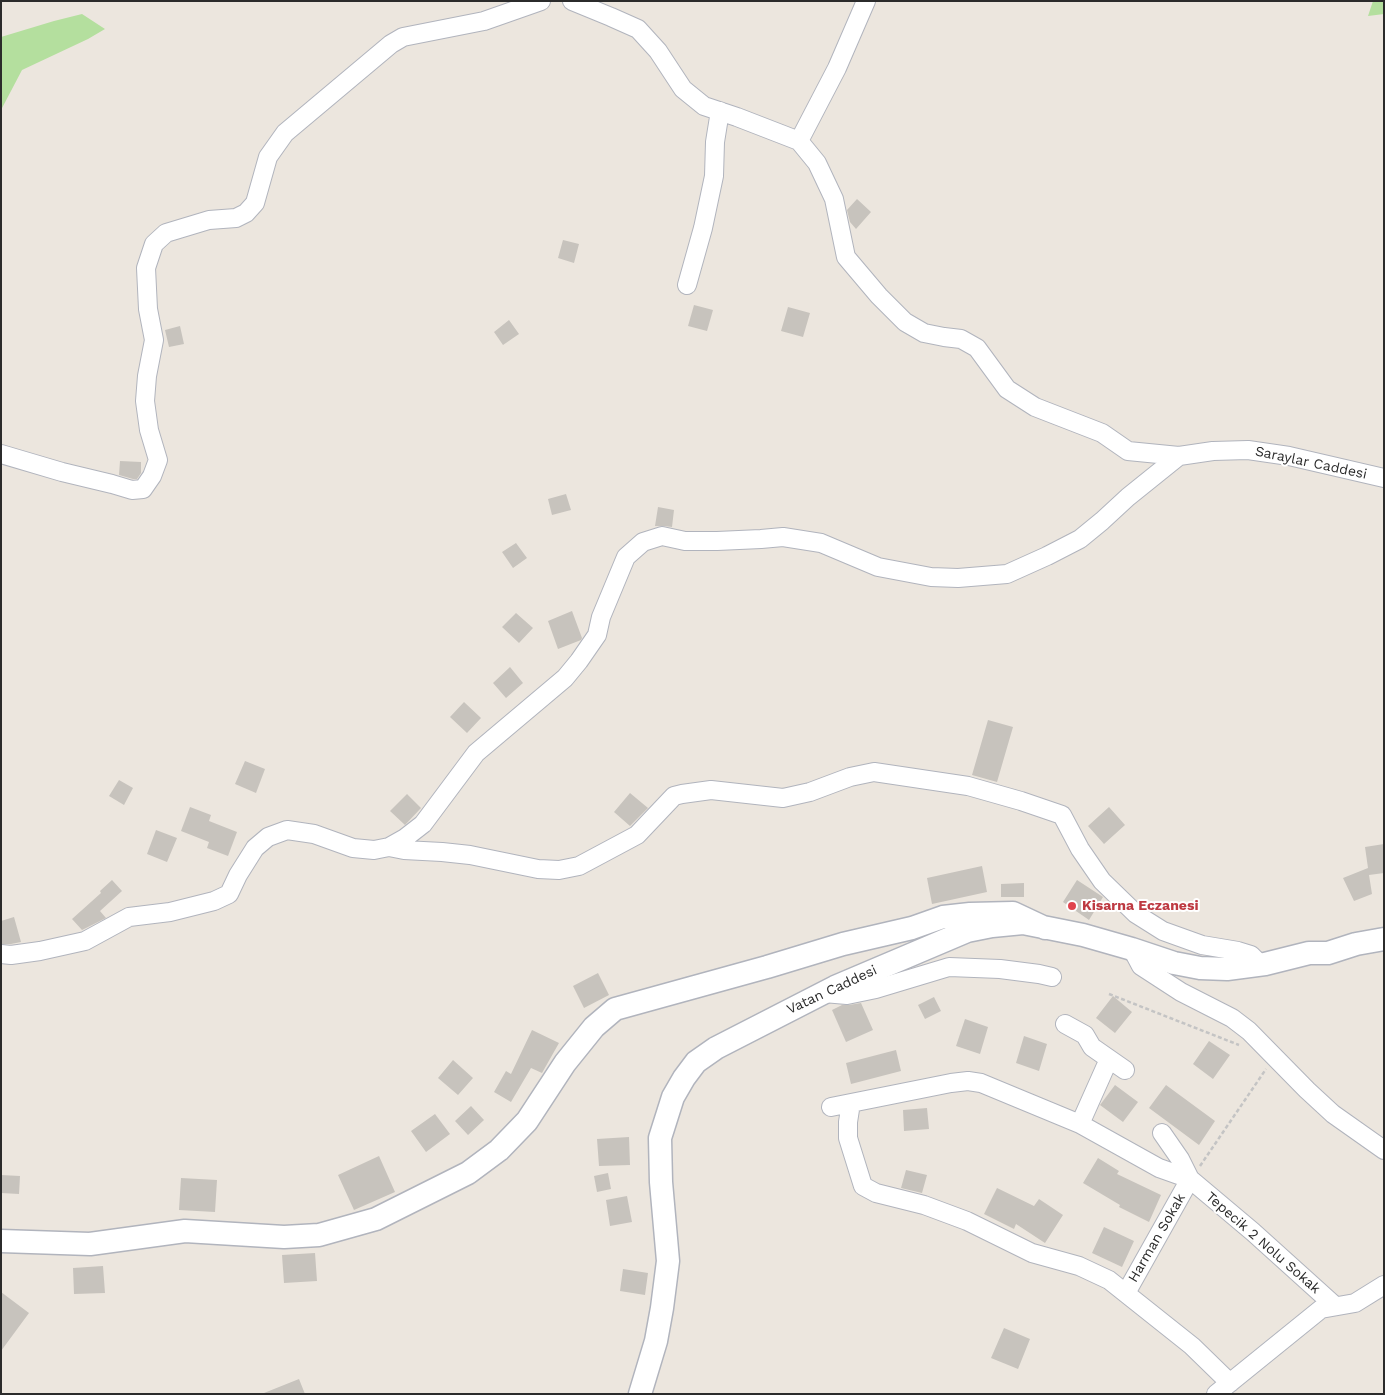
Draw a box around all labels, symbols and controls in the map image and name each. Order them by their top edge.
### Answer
street label: Saraylar Caddesi [1254,443,1368,483]
place label: Kisarna Eczanesi [1082,898,1198,914]
marker: Kisarna Eczanesi [1066,900,1078,912]
street label: Vatan Caddesi [784,962,880,1018]
street label: Tepecik 2 Nolu Sokak [1202,1189,1324,1297]
street label: Harman Sokak [1125,1191,1189,1285]

